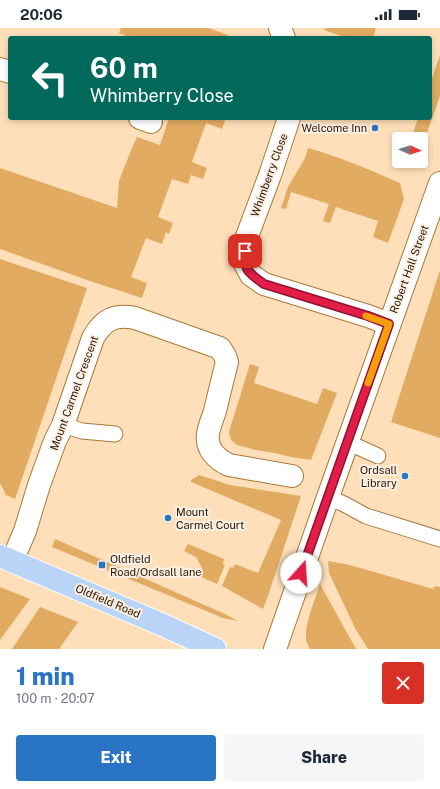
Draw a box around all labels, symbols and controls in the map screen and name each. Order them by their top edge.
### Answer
text: 20:06 [20,6,63,23]
text: 60 m [90,51,158,84]
icon: left [24,52,76,104]
text: Whimberry Close [90,85,234,106]
place label: Welcome Inn [301,122,367,134]
marker: Welcome Inn [370,123,380,133]
street label: Whimberry Close [248,132,290,218]
north arrow [392,132,428,168]
map controls [392,132,428,168]
street label: Robert Hall Street [387,223,431,315]
pin [228,234,262,268]
icon: arrive [234,240,256,262]
street label: Mount Carmel Crescent [48,334,100,452]
place label: Ordsall Library [360,464,397,489]
marker: Ordsall Library [400,471,410,481]
place label: Mount Carmel Court [176,506,244,531]
marker: Mount Carmel Court [163,513,173,523]
position arrow [280,552,322,594]
place label: Oldfield Road/Ordsall lane [110,553,201,578]
marker: Oldfield Road/Ordsall lane [97,560,107,570]
street label: Oldfield Road [74,582,142,620]
text: 1 min [16,662,75,690]
button: close [382,662,424,704]
text: 100 m · 20:07 [16,691,95,706]
button: Exit [16,735,216,781]
button: Share [224,735,424,781]

